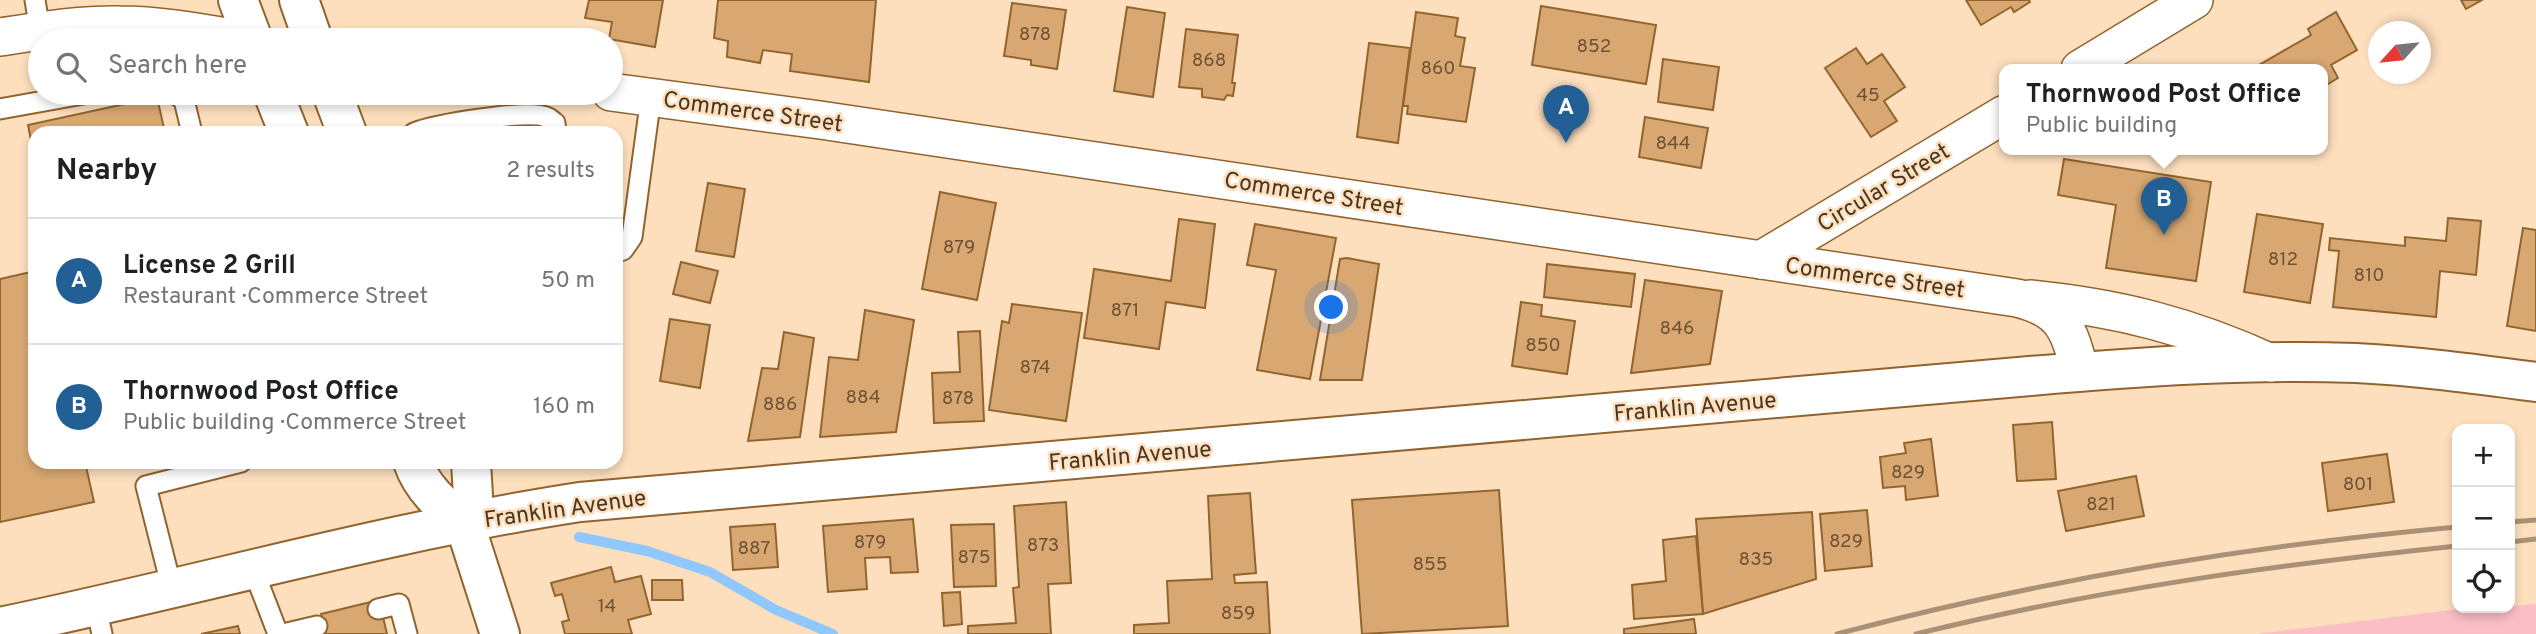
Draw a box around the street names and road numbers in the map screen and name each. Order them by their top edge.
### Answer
street label: Commerce Street [661,87,844,140]
street label: Circular Street [1813,138,1956,240]
street label: Commerce Street [1222,167,1405,224]
street label: Commerce Street [1783,253,1966,306]
street label: Franklin Avenue [1613,387,1778,430]
street label: Franklin Avenue [1048,436,1213,479]
street label: Franklin Avenue [482,485,648,536]

